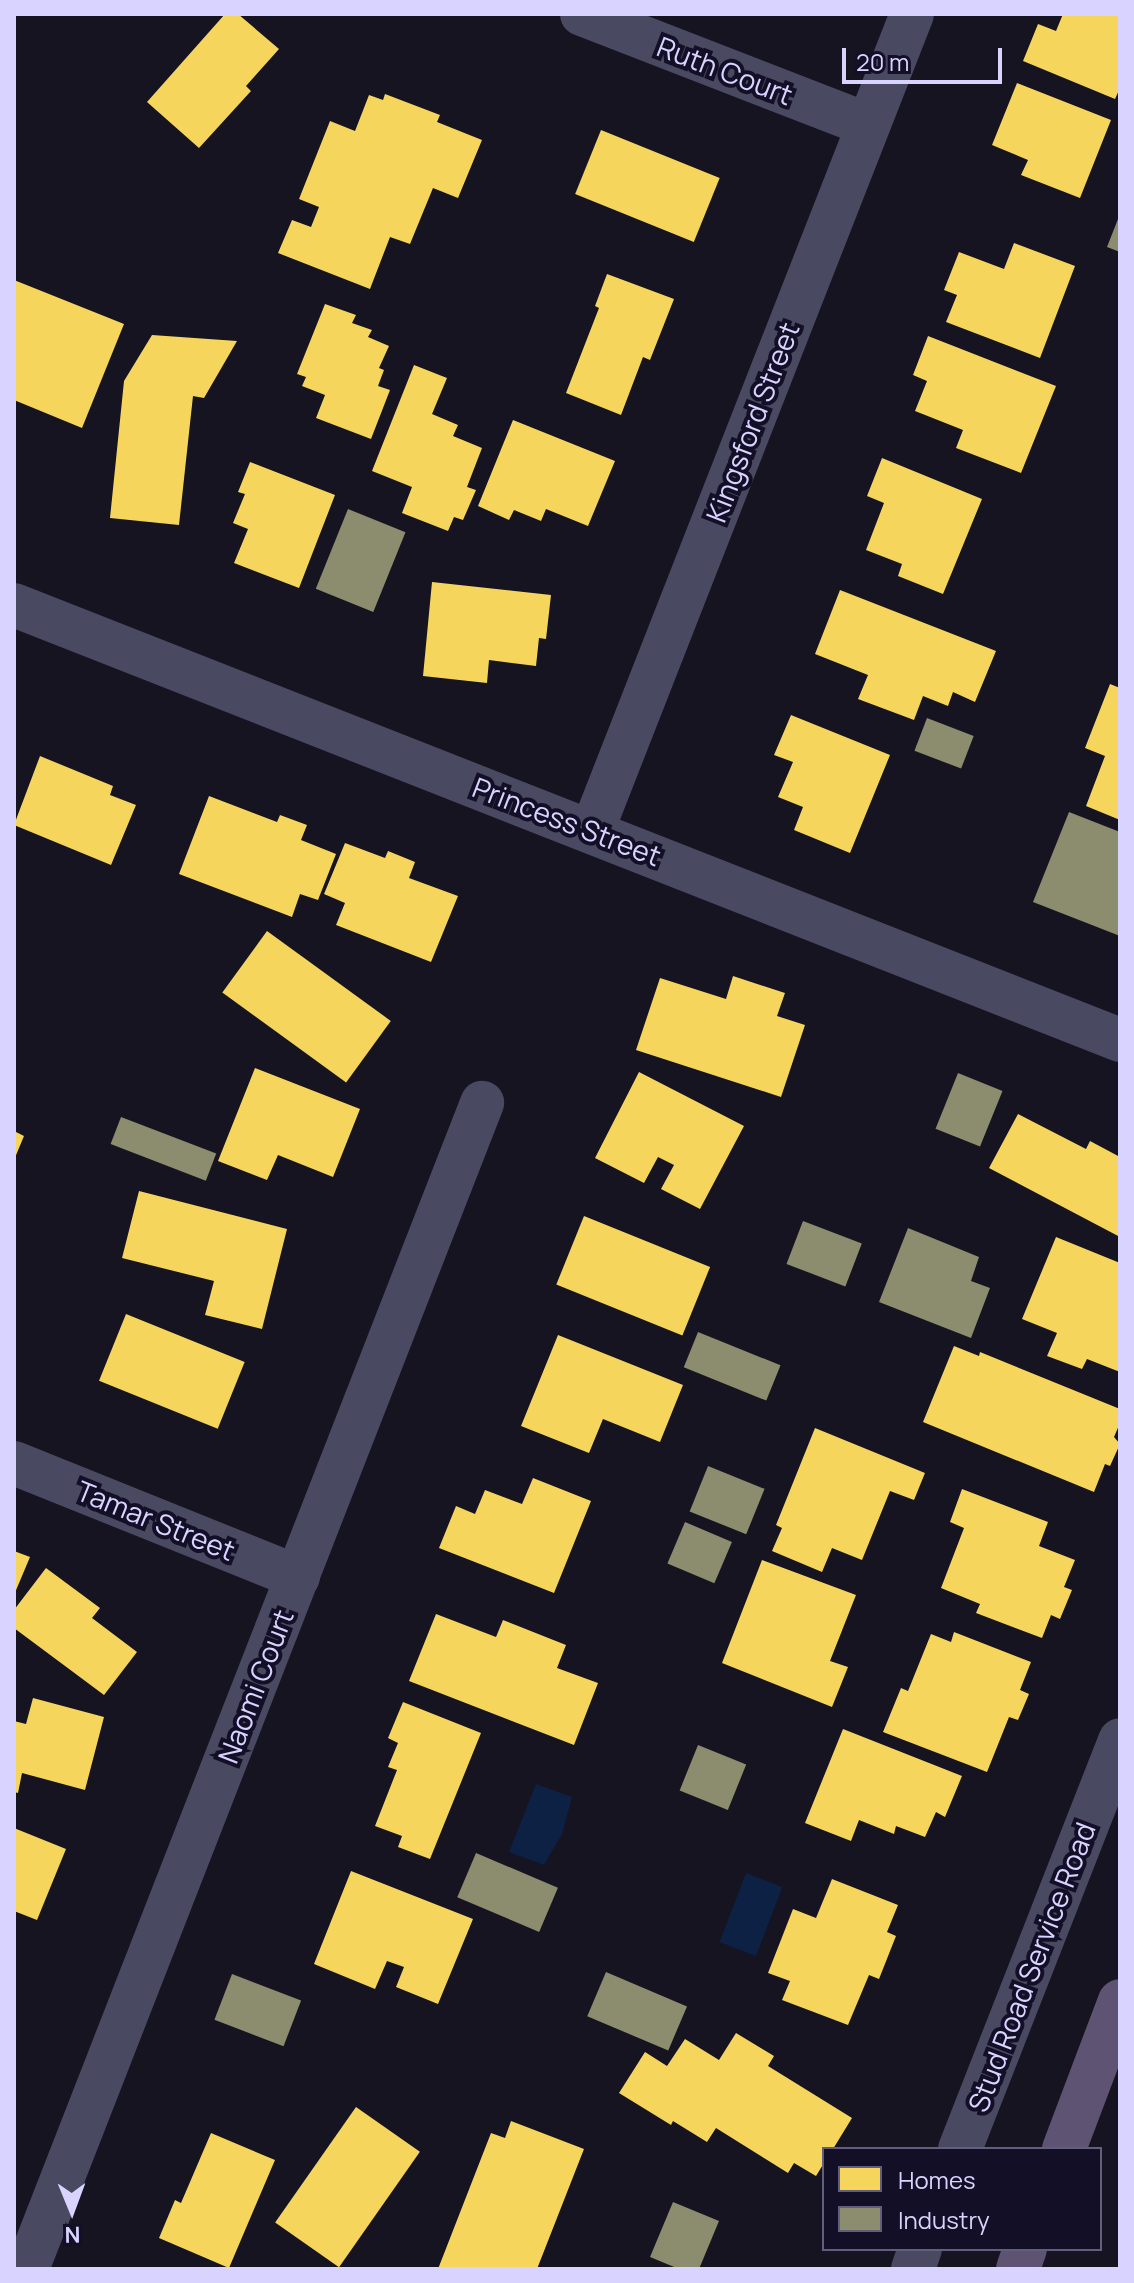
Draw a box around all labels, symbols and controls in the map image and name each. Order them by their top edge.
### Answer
street label: Ruth Court [653,29,797,111]
scale bar [846,32,1006,82]
text: 20 m [856,45,909,78]
street label: Kingsford Street [698,317,806,527]
street label: Princess Street [468,770,666,872]
street label: Tamar Street [72,1473,240,1567]
street label: Naomi Court [210,1604,300,1768]
street label: Stud Road Service Road [960,1818,1102,2116]
legend [822,2147,1102,2251]
text: Homes [898,2163,976,2196]
north arrow [32,2171,112,2251]
text: Industry [898,2203,990,2236]
text: N [64,2220,81,2250]

